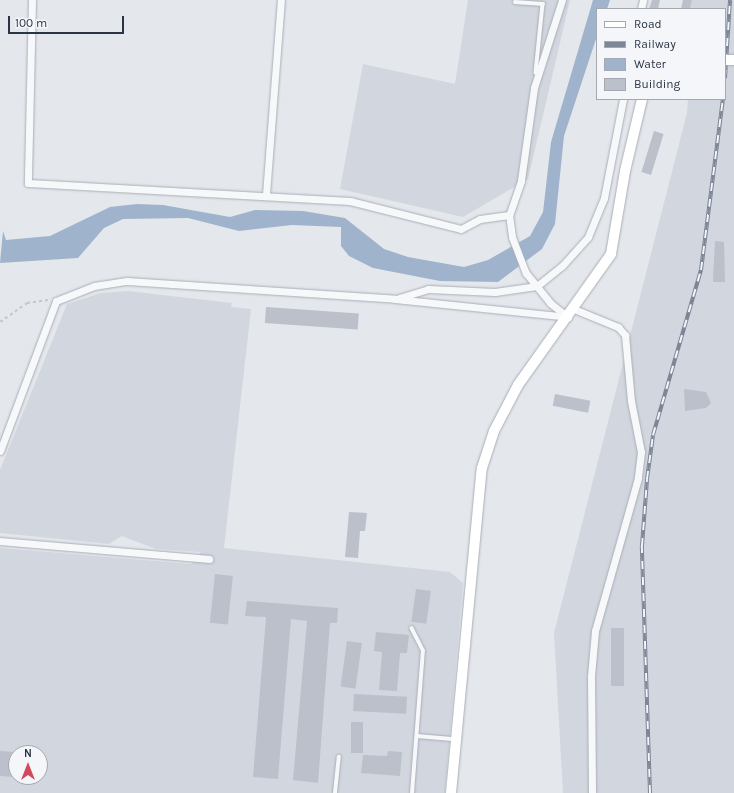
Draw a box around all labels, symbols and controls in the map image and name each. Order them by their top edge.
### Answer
scale bar [10,8,126,34]
legend [596,8,726,100]
text: 100 m [15,16,47,30]
text: Road [634,17,662,31]
text: Railway [634,37,676,51]
text: Water [634,57,666,71]
text: Building [634,77,680,91]
north arrow [8,745,48,785]
text: N [24,747,32,760]

